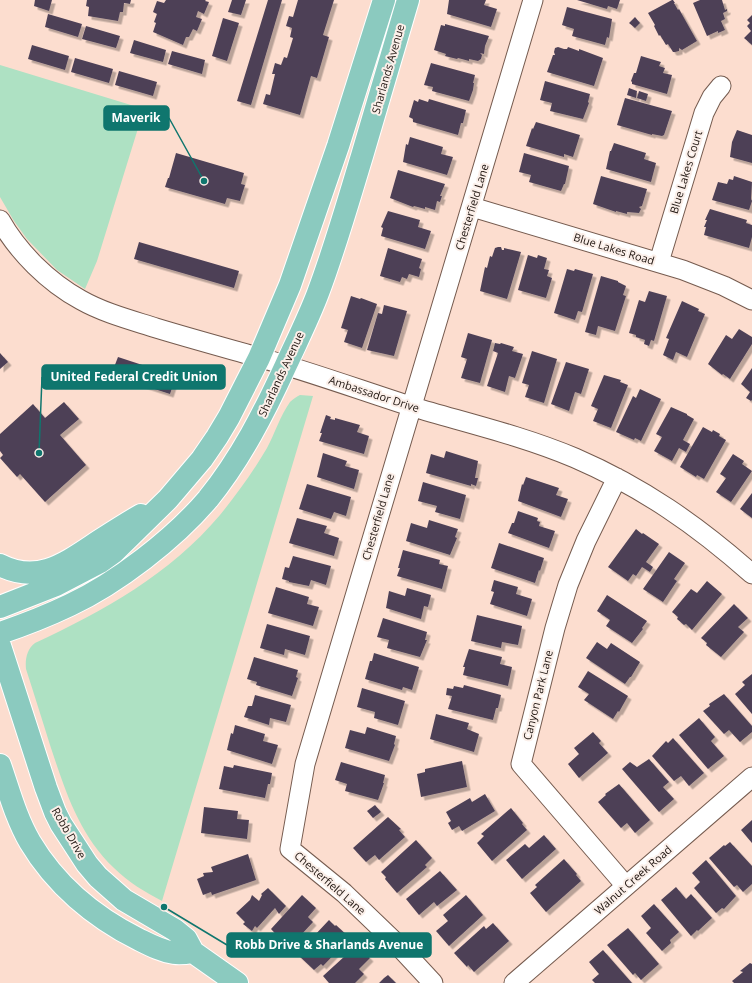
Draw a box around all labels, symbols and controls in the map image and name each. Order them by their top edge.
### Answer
street label: Sharlands Avenue [368,23,407,115]
callout: Maverik [104,106,169,130]
text: Maverik [111,109,161,126]
street label: Blue Lakes Court [666,128,705,215]
street label: Chesterfield Lane [451,162,492,252]
street label: Blue Lakes Road [572,229,656,268]
street label: Sharlands Avenue [254,329,307,419]
callout: United Federal Credit Union [42,365,225,389]
text: United Federal Credit Union [50,368,218,385]
street label: Ambassador Drive [327,372,421,415]
street label: Chesterfield Lane [358,472,397,562]
street label: Canyon Park Lane [519,648,556,741]
street label: Robb Drive [49,804,90,861]
street label: Walnut Creek Road [591,842,675,917]
street label: Chesterfield Lane [292,848,369,918]
callout: Robb Drive & Sharlands Avenue [227,933,431,957]
text: Robb Drive & Sharlands Avenue [235,936,423,953]

